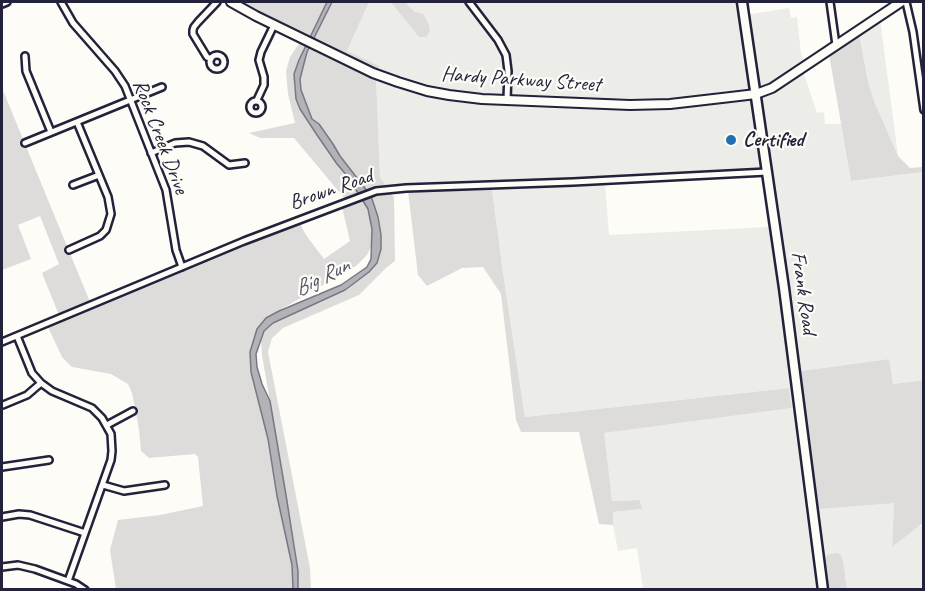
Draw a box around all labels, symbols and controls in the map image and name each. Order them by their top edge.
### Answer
street label: Hardy Parkway Street [441,62,601,98]
street label: Rock Creek Drive [127,76,193,198]
place label: Certified [743,127,804,153]
marker: Certified [724,133,738,147]
street label: Brown Road [286,164,376,216]
street label: Frank Road [785,250,821,336]
water label: Big Run [290,253,354,303]

